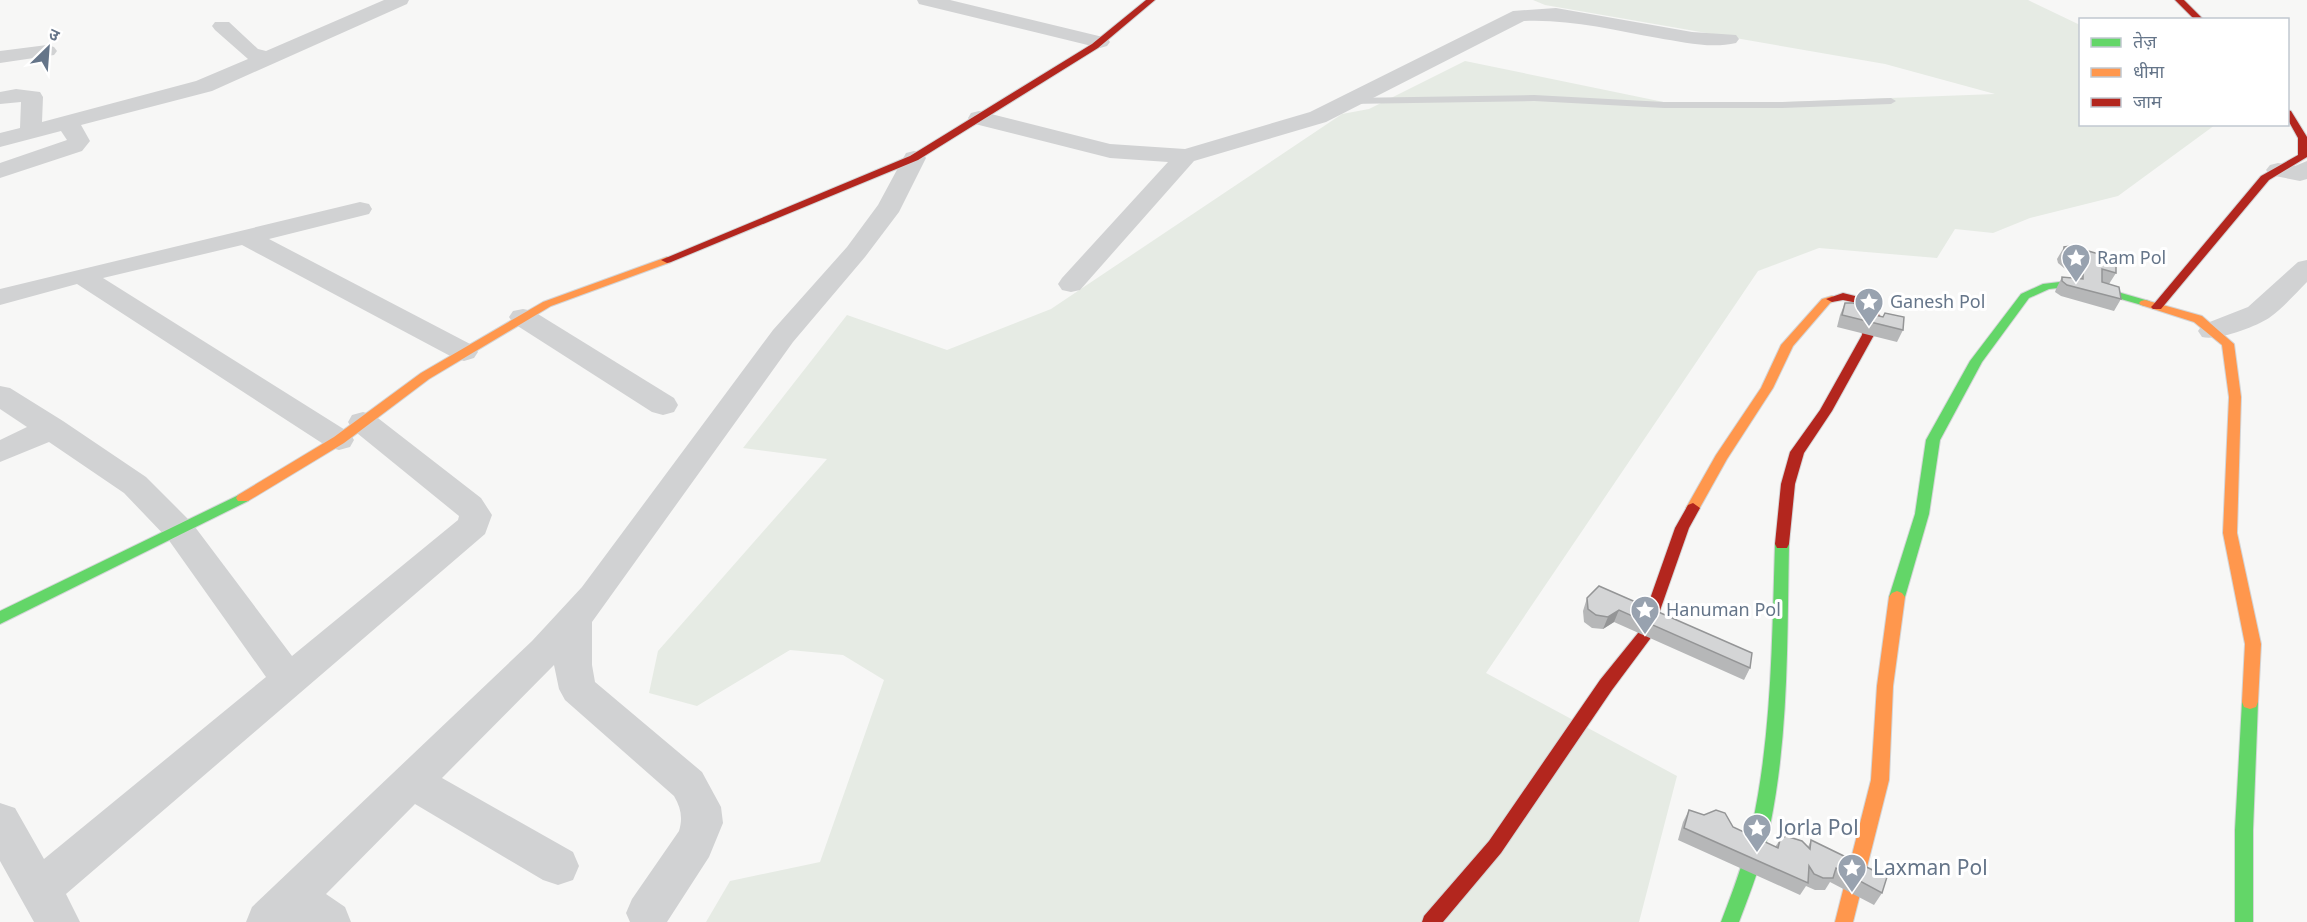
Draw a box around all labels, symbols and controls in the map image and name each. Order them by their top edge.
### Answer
north arrow [18,18,78,78]
legend [2079,18,2289,126]
text: उ [45,22,64,47]
text: तेज़ [2133,29,2157,53]
text: धीमा [2133,59,2164,83]
text: जाम [2133,89,2163,113]
place icon: Ram Pol [2060,242,2092,284]
place label: Ram Pol [2097,245,2166,269]
place icon: Ganesh Pol [1853,286,1885,328]
place label: Ganesh Pol [1890,289,1985,313]
place icon: Hanuman Pol [1629,594,1661,636]
place label: Hanuman Pol [1666,597,1781,621]
place icon: Jorla Pol [1741,812,1773,854]
place label: Jorla Pol [1776,813,1859,841]
place icon: Laxman Pol [1836,852,1868,894]
place label: Laxman Pol [1873,853,1988,881]

